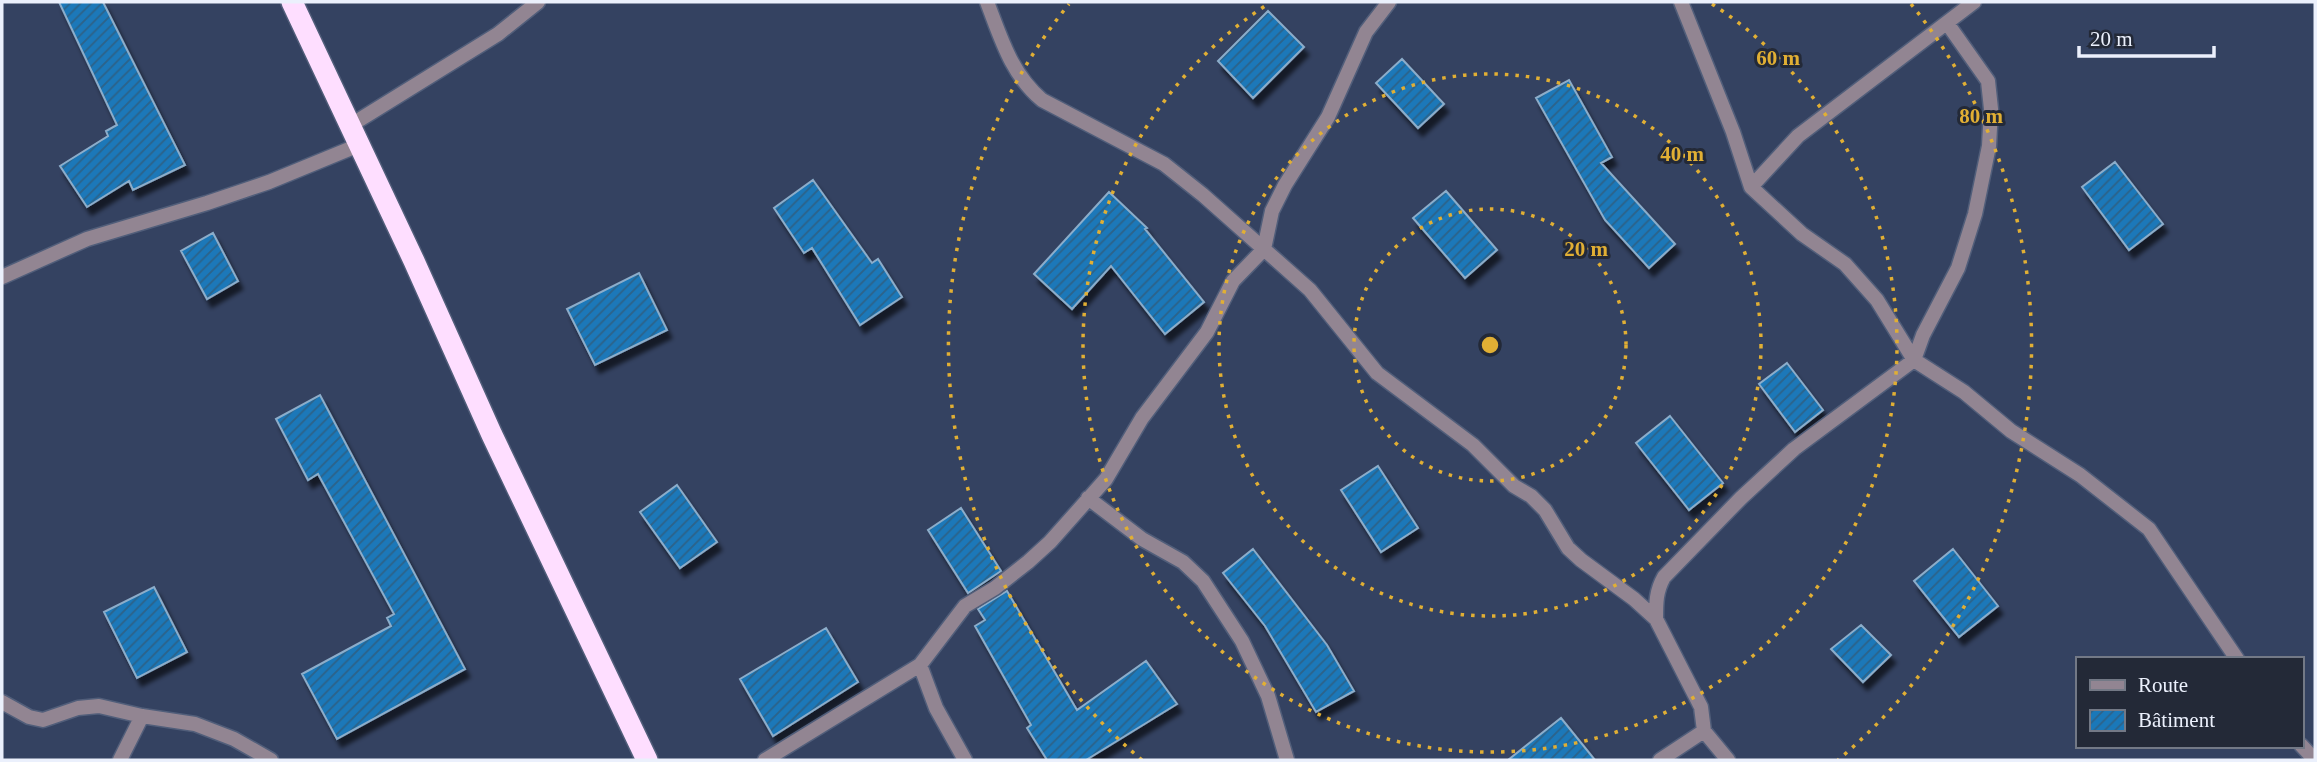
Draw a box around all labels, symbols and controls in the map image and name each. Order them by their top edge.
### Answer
scale bar [2079,14,2214,58]
text: 20 m [2090,27,2133,51]
text: 60 m [1756,46,1800,70]
text: 80 m [1959,104,2003,128]
text: 40 m [1660,142,1704,166]
text: 20 m [1564,237,1608,261]
centre of rings [1478,333,1502,357]
legend [2076,657,2303,748]
text: Route [2138,673,2188,697]
text: Bâtiment [2138,708,2215,732]

